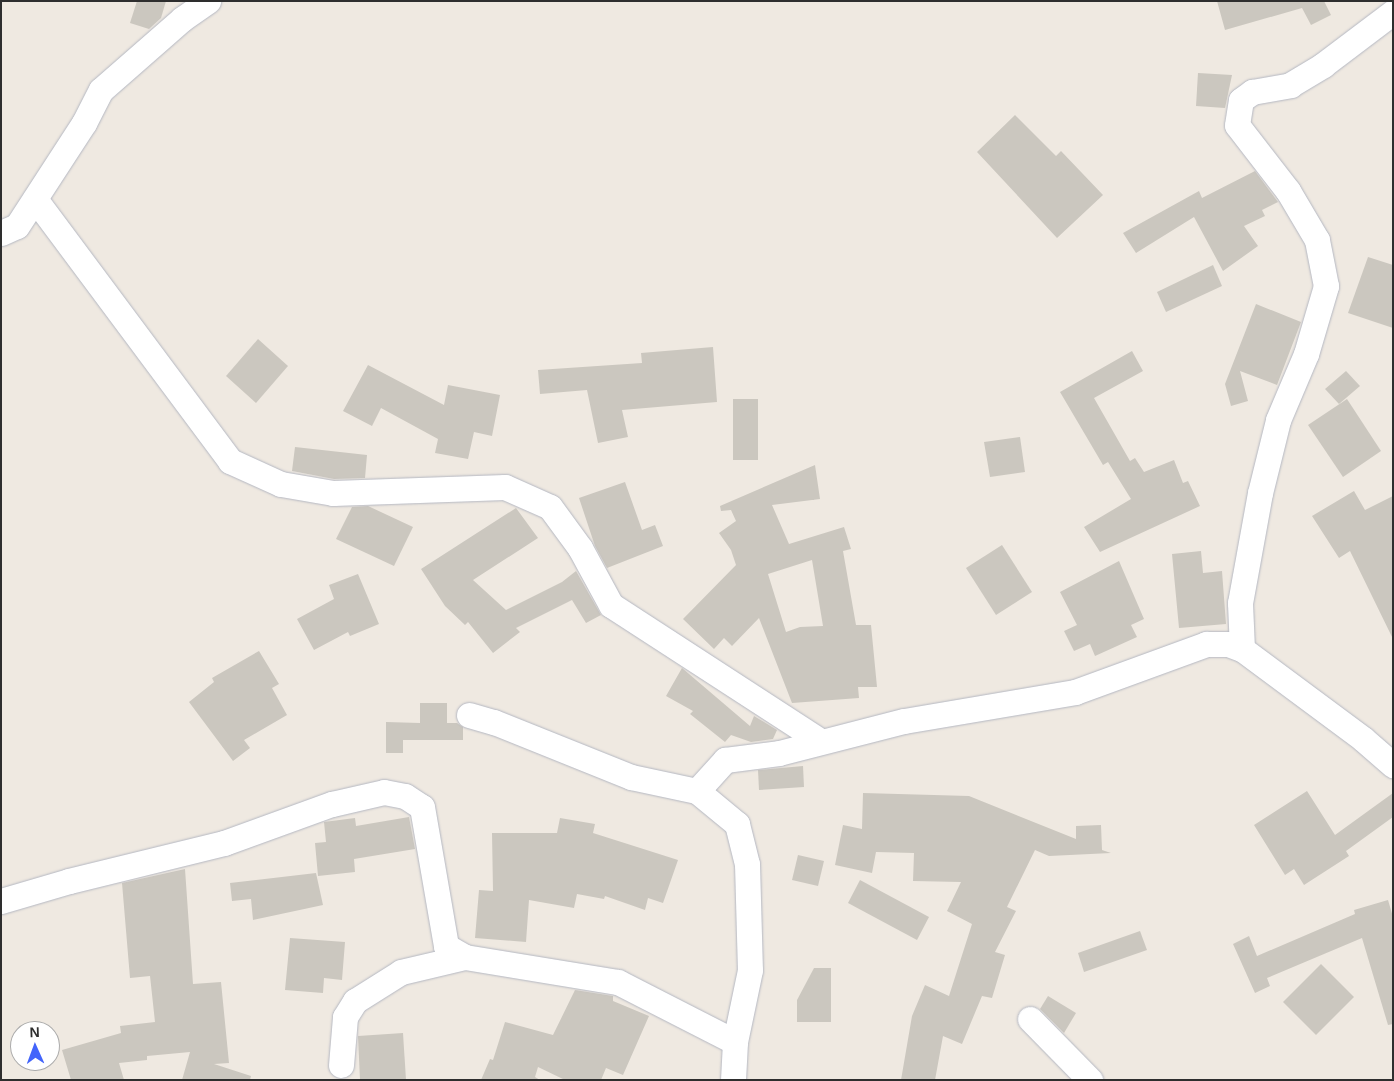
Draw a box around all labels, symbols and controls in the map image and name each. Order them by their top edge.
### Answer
north arrow [10,1021,60,1071]
text: N [29,1024,40,1040]

